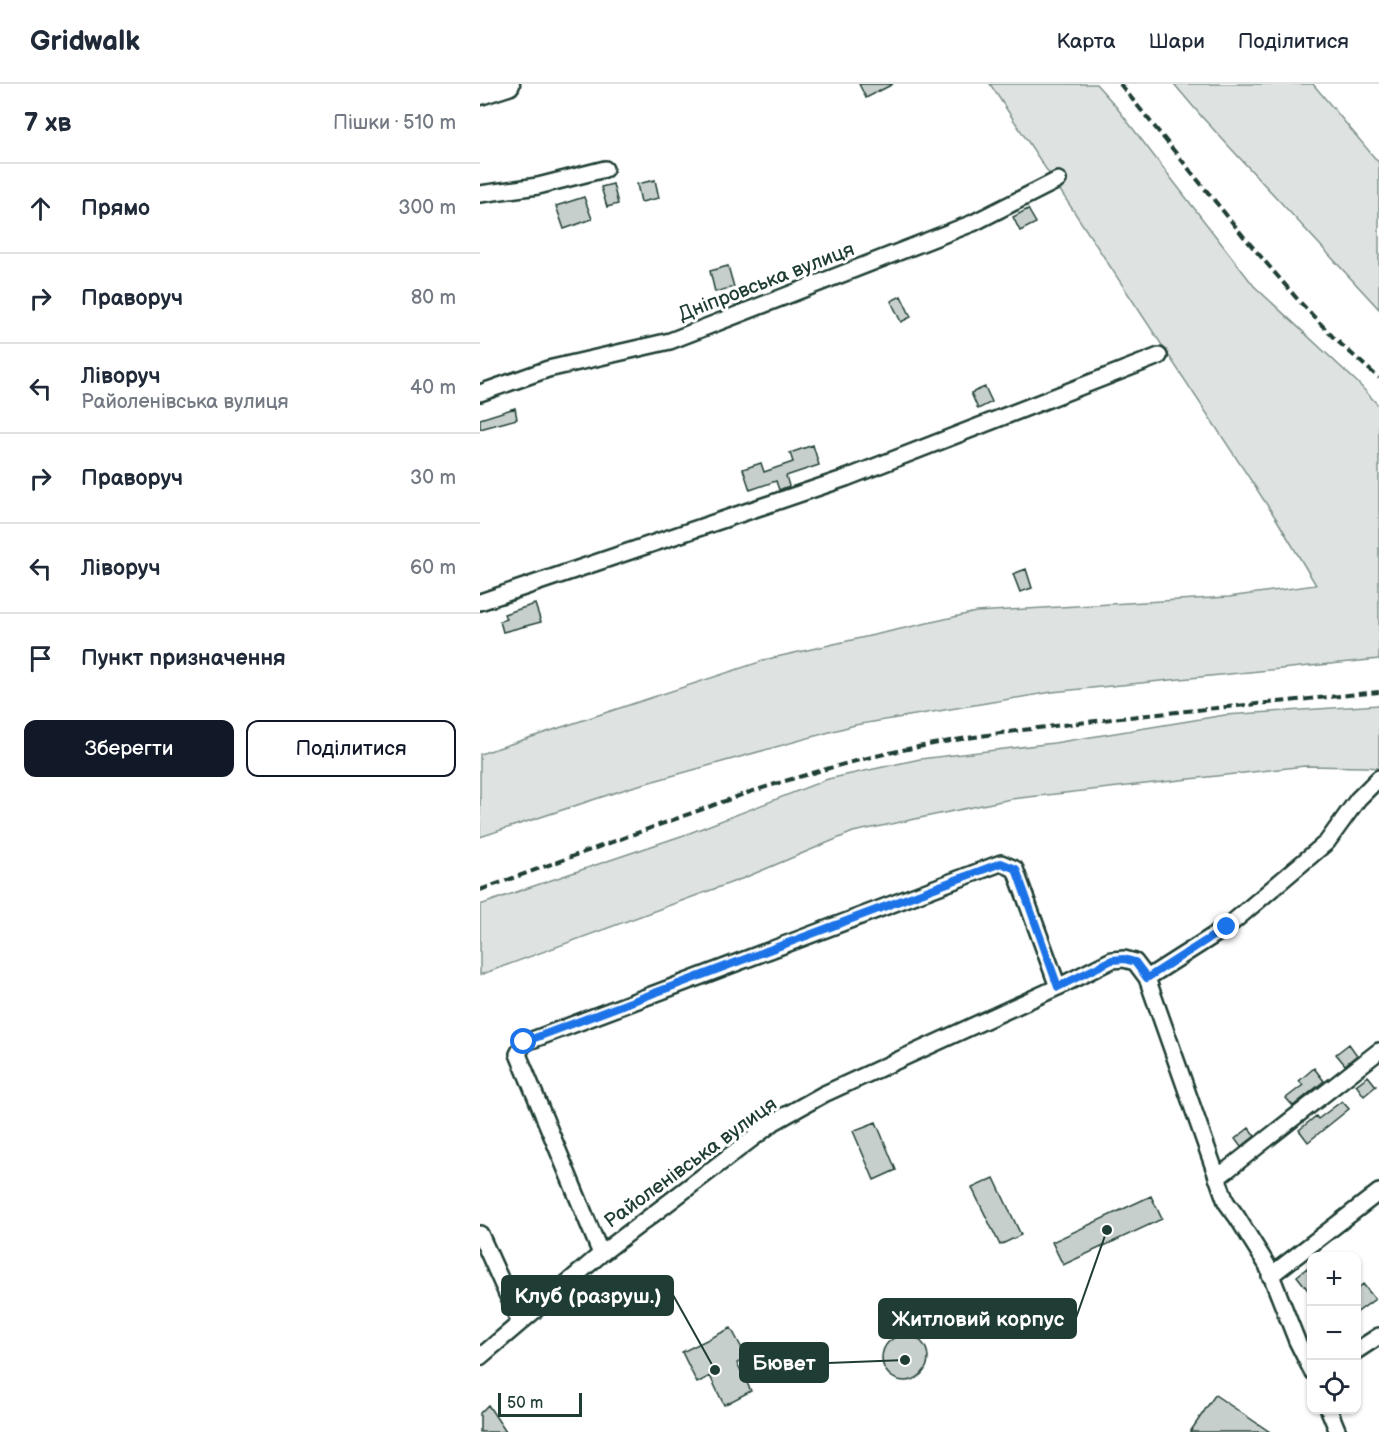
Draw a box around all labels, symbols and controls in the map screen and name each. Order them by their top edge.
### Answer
text: Gridwalk [30,25,140,58]
text: Карта [1056,29,1116,54]
text: Шари [1149,29,1205,54]
text: Поділитися [1238,29,1349,54]
text: 7 хв [24,108,71,139]
text: Пішки · 510 m [333,111,456,135]
icon: ahead [24,192,57,225]
text: Прямо [81,195,150,222]
text: 300 m [398,196,456,220]
street label: Дніпровська вулиця [675,237,858,327]
icon: right [24,282,57,315]
text: Праворуч [81,285,183,312]
text: 80 m [411,286,456,310]
text: Ліворуч [81,363,161,390]
icon: left [24,372,57,405]
text: 40 m [410,376,456,400]
text: Райоленівська вулиця [81,390,289,414]
icon: right [24,462,57,495]
text: Праворуч [81,465,183,492]
text: 30 m [410,466,456,490]
icon: left [24,552,57,585]
text: Ліворуч [81,555,161,582]
text: 60 m [410,556,456,580]
icon: arrive [24,642,57,675]
text: Пункт призначення [81,645,286,672]
button: Зберегти [24,720,234,777]
button: Поділитися [246,720,456,777]
route end [1213,913,1239,939]
route start [510,1028,536,1054]
street label: Райоленівська вулиця [600,1092,782,1234]
map controls [1307,1252,1361,1414]
button: + [1307,1252,1361,1306]
callout: Клуб (разруш.) [502,1276,673,1315]
text: Клуб (разруш.) [514,1284,662,1309]
callout: Житловий корпус [879,1299,1076,1338]
button: − [1307,1306,1361,1360]
text: Житловий корпус [892,1307,1065,1332]
callout: Бювет [740,1343,828,1382]
text: Бювет [752,1351,816,1376]
button: locate [1307,1360,1361,1414]
scale bar [498,1390,582,1418]
text: 50 m [507,1394,543,1413]

